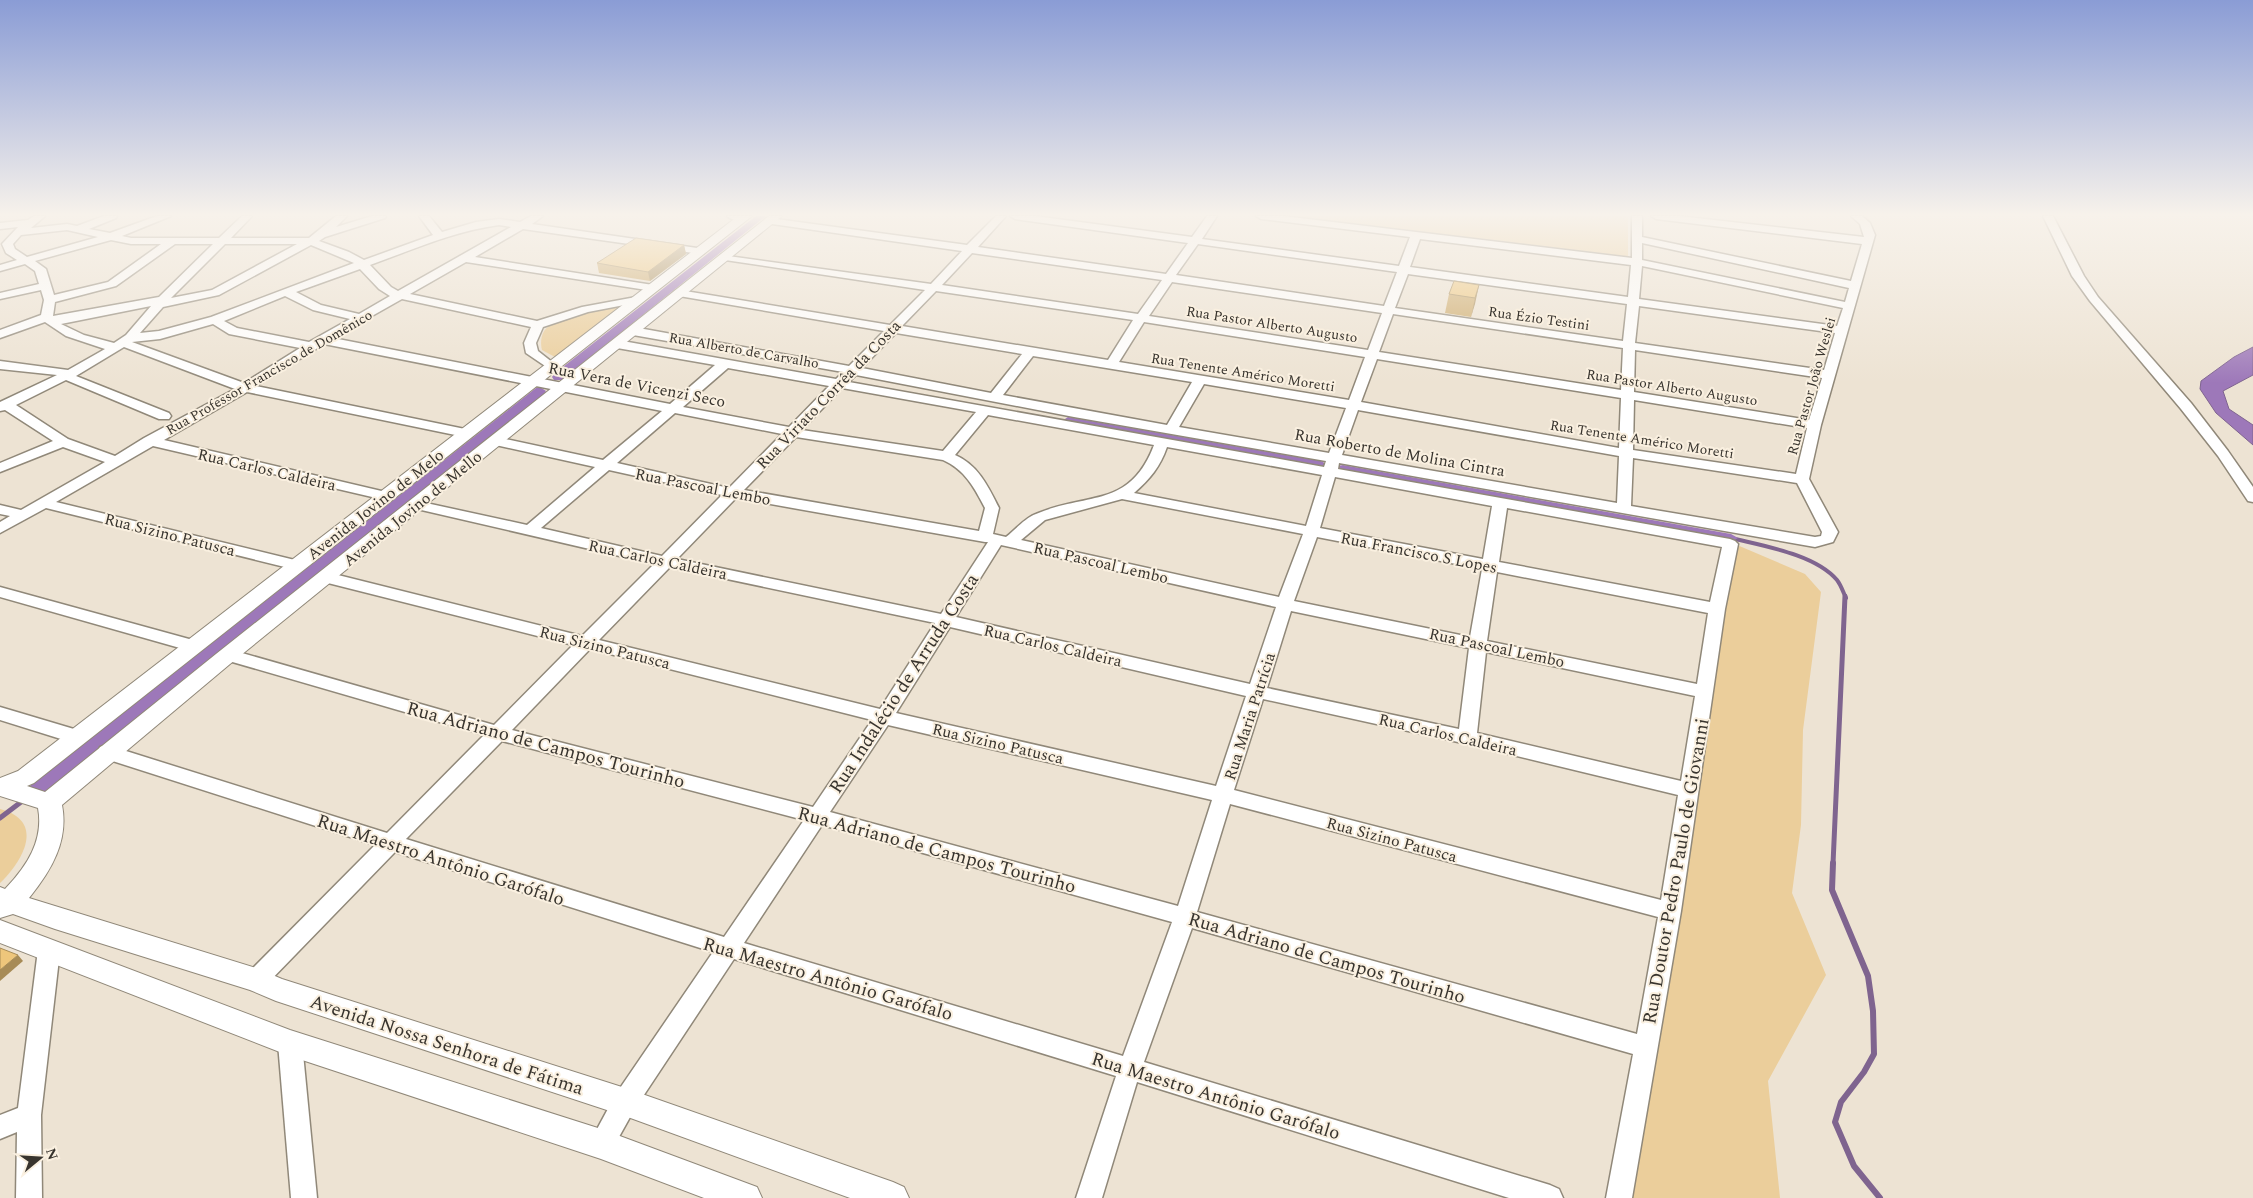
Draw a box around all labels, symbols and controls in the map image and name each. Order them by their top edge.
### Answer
street label: Rua Pastor Alberto Augusto [1185,301,1359,348]
street label: Rua Ézio Testini [1487,301,1591,336]
street label: Rua Professor Francisco de Domênico [162,305,376,440]
street label: Rua Viriato Corrêa da Costa [751,314,907,475]
street label: Rua Pastor João Weslei [1782,315,1841,458]
street label: Rua Alberto de Carvalho [667,327,821,374]
street label: Rua Tenente Américo Moretti [1149,348,1336,397]
street label: Rua Vera de Vicenzi Seco [546,356,728,414]
street label: Rua Pastor Alberto Augusto [1585,364,1759,411]
street label: Rua Tenente Américo Moretti [1548,415,1735,464]
street label: Rua Roberto de Molina Cintra [1293,423,1507,483]
street label: Rua Carlos Caldeira [195,442,339,498]
street label: Avenida Jovino de Melo [302,444,449,566]
street label: Avenida Jovino de Mello [338,445,487,572]
street label: Rua Pascoal Lembo [633,462,773,512]
street label: Rua Sizino Patusca [102,507,238,563]
street label: Rua Francisco S Lopes [1338,526,1499,580]
street label: Rua Carlos Caldeira [586,534,730,586]
street label: Rua Pascoal Lembo [1031,536,1171,590]
street label: Rua Indalécio de Arruda Costa [822,567,987,800]
street label: Rua Carlos Caldeira [981,618,1125,674]
street label: Rua Sizino Patusca [537,620,673,676]
street label: Rua Pascoal Lembo [1427,622,1567,674]
street label: Rua Maria Patrícia [1218,649,1282,783]
street label: Rua Adriano de Campos Tourinho [403,694,688,797]
street label: Rua Carlos Caldeira [1376,707,1520,763]
street label: Rua Doutor Pedro Paulo de Giovanni [1635,716,1718,1027]
street label: Rua Sizino Patusca [930,717,1066,771]
street label: Rua Adriano de Campos Tourinho [794,799,1079,902]
street label: Rua Maestro Antônio Garófalo [313,807,568,914]
street label: Rua Sizino Patusca [1324,811,1460,869]
street label: Rua Adriano de Campos Tourinho [1184,905,1469,1012]
street label: Rua Maestro Antônio Garófalo [699,930,956,1029]
street label: Avenida Nossa Senhora de Fátima [306,987,588,1104]
street label: Rua Maestro Antônio Garófalo [1088,1045,1344,1148]
north arrow [15,1133,65,1183]
text: N [40,1145,64,1163]

